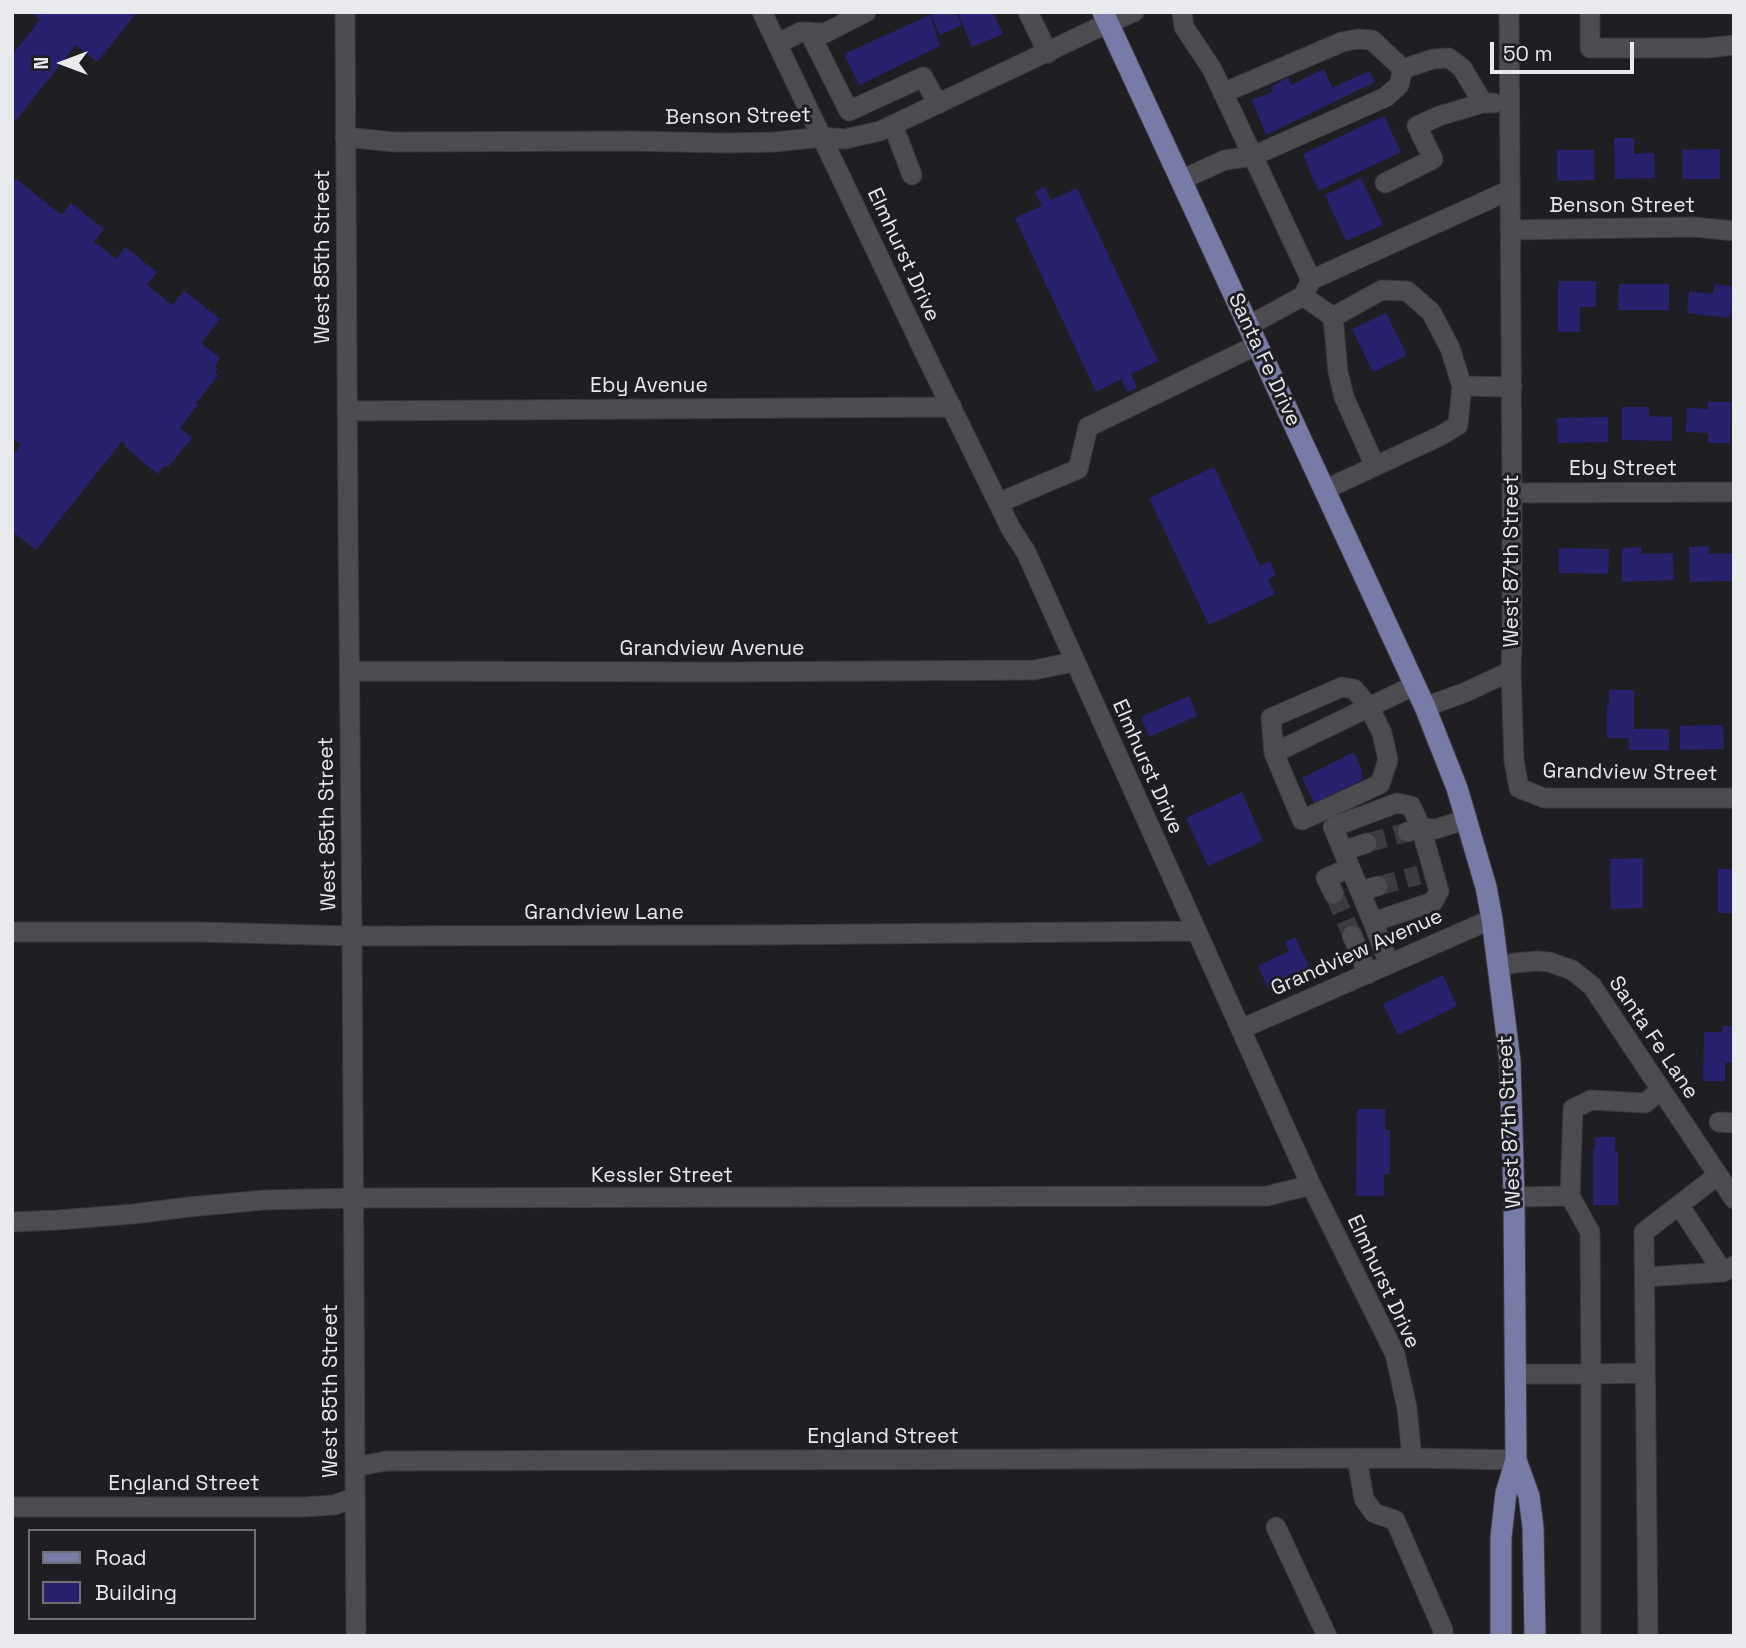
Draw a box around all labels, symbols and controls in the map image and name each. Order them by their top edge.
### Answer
north arrow [28,28,98,98]
scale bar [1494,28,1638,72]
text: 50 m [1503,40,1553,67]
text: N [29,57,54,69]
street label: Benson Street [665,103,811,131]
street label: West 85th Street [310,170,336,344]
street label: Elmhurst Drive [861,184,945,326]
street label: Benson Street [1549,193,1695,219]
street label: Santa Fe Drive [1222,289,1306,431]
street label: Eby Avenue [590,373,708,399]
street label: Eby Street [1569,456,1677,482]
street label: West 87th Street [1499,474,1525,648]
street label: Grandview Avenue [620,636,804,662]
street label: Elmhurst Drive [1106,696,1188,838]
street label: West 85th Street [314,737,342,911]
street label: Grandview Street [1542,759,1718,787]
street label: Grandview Lane [524,900,684,926]
street label: Grandview Avenue [1267,904,1447,1002]
street label: Santa Fe Lane [1603,972,1703,1104]
street label: West 87th Street [1493,1035,1527,1209]
street label: Kessler Street [591,1163,733,1189]
street label: Elmhurst Drive [1341,1211,1425,1353]
street label: West 85th Street [318,1304,344,1478]
street label: England Street [807,1424,959,1450]
street label: England Street [108,1471,260,1497]
legend [28,1529,256,1620]
text: Road [95,1544,147,1571]
text: Building [95,1579,177,1606]

